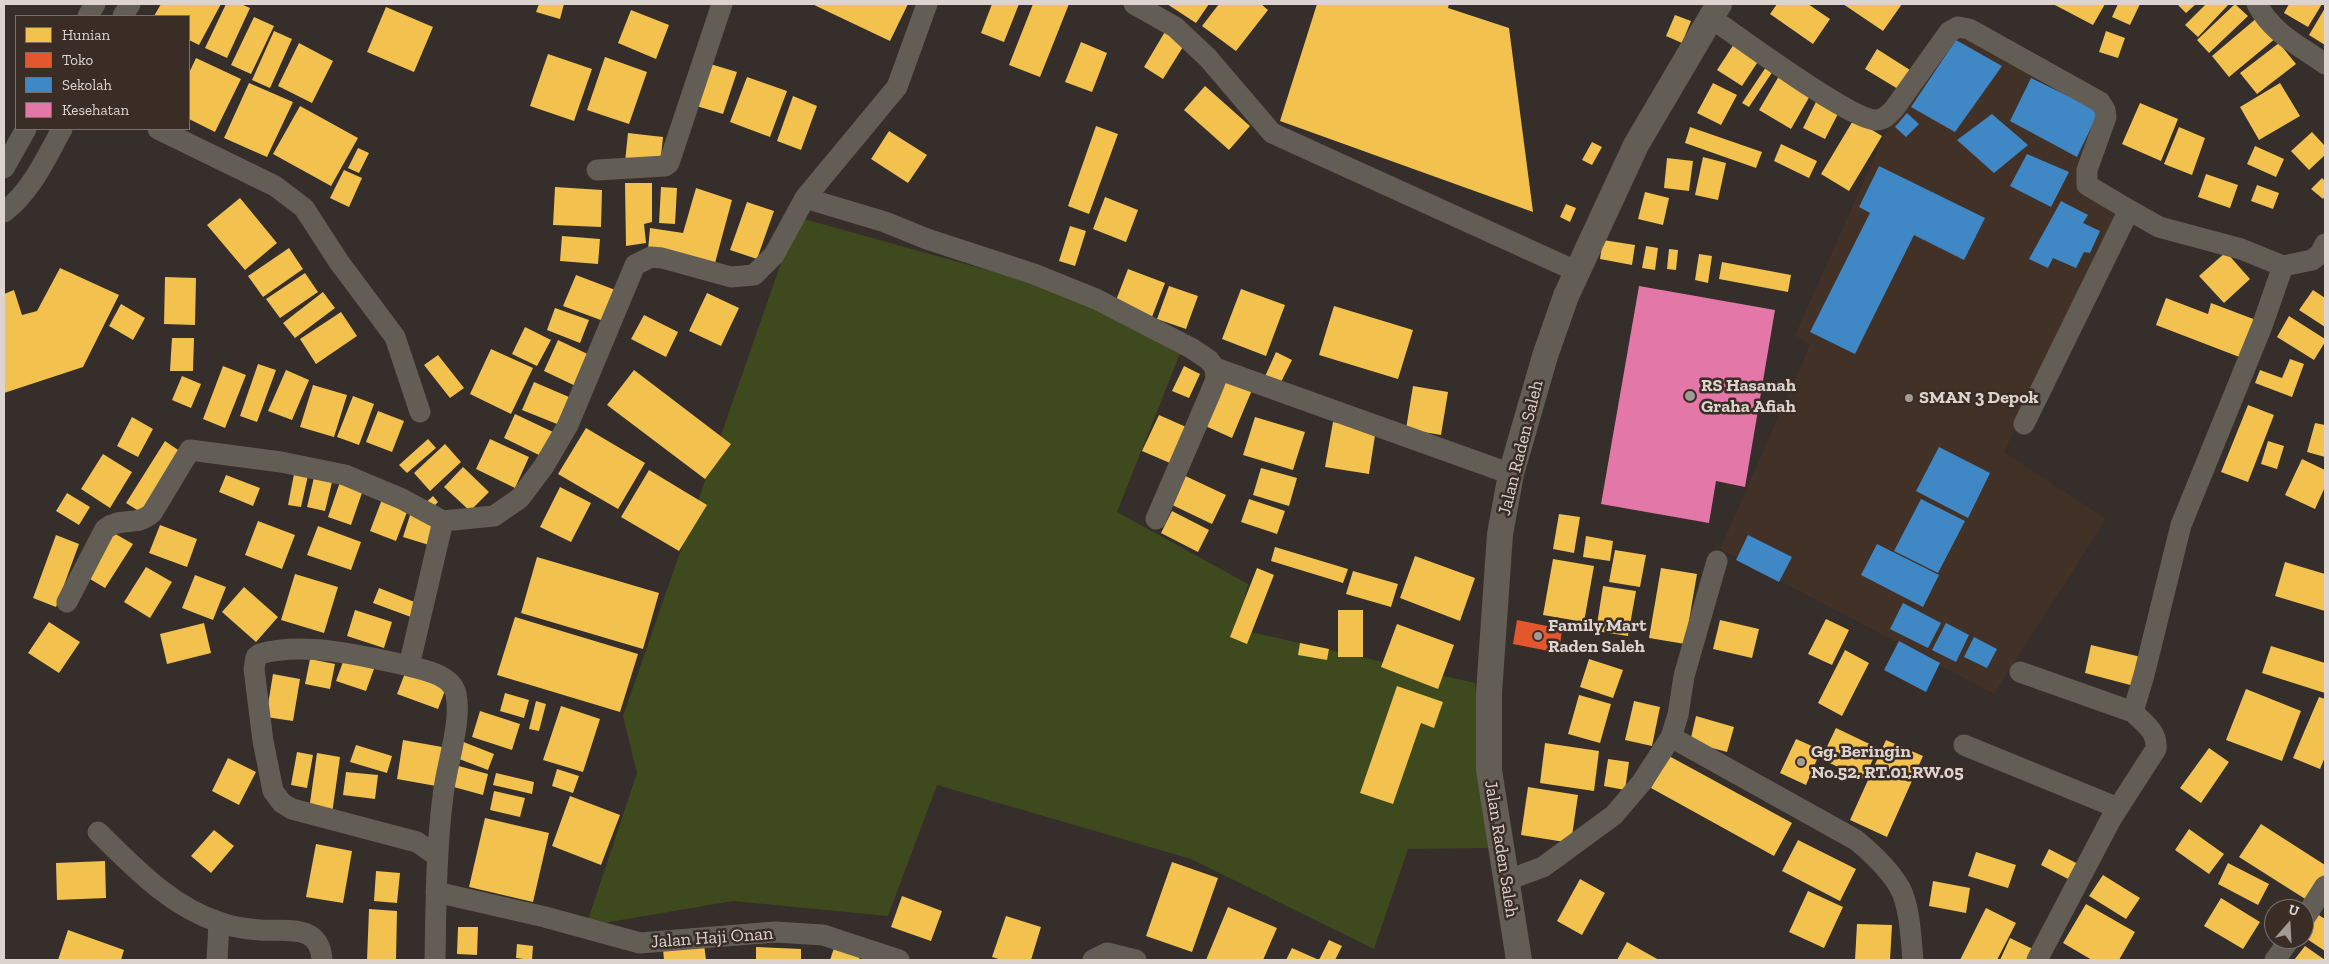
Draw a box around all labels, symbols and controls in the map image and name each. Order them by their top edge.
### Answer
legend [15,15,190,130]
text: Hunian [62,26,110,44]
text: Toko [62,51,93,69]
text: Sekolah [62,76,112,94]
text: Kesehatan [62,101,129,119]
place label: RS Hasanah Graha Afiah [1701,375,1796,418]
street label: Jalan Raden Saleh [1494,378,1548,518]
place label: SMAN 3 Depok [1919,387,2039,409]
marker: RS Hasanah Graha Afiah [1683,389,1697,403]
marker: SMAN 3 Depok [1903,392,1915,404]
place label: Family Mart Raden Saleh [1548,615,1646,658]
marker: Family Mart Raden Saleh [1532,630,1544,642]
place label: Gg. Beringin No.52, RT.01,RW.05 [1811,741,1964,784]
marker: Gg. Beringin No.52, RT.01,RW.05 [1795,756,1807,768]
street label: Jalan Raden Saleh [1480,779,1522,919]
north arrow [2264,899,2314,949]
text: U [2286,901,2301,920]
street label: Jalan Haji Onan [650,923,774,953]

